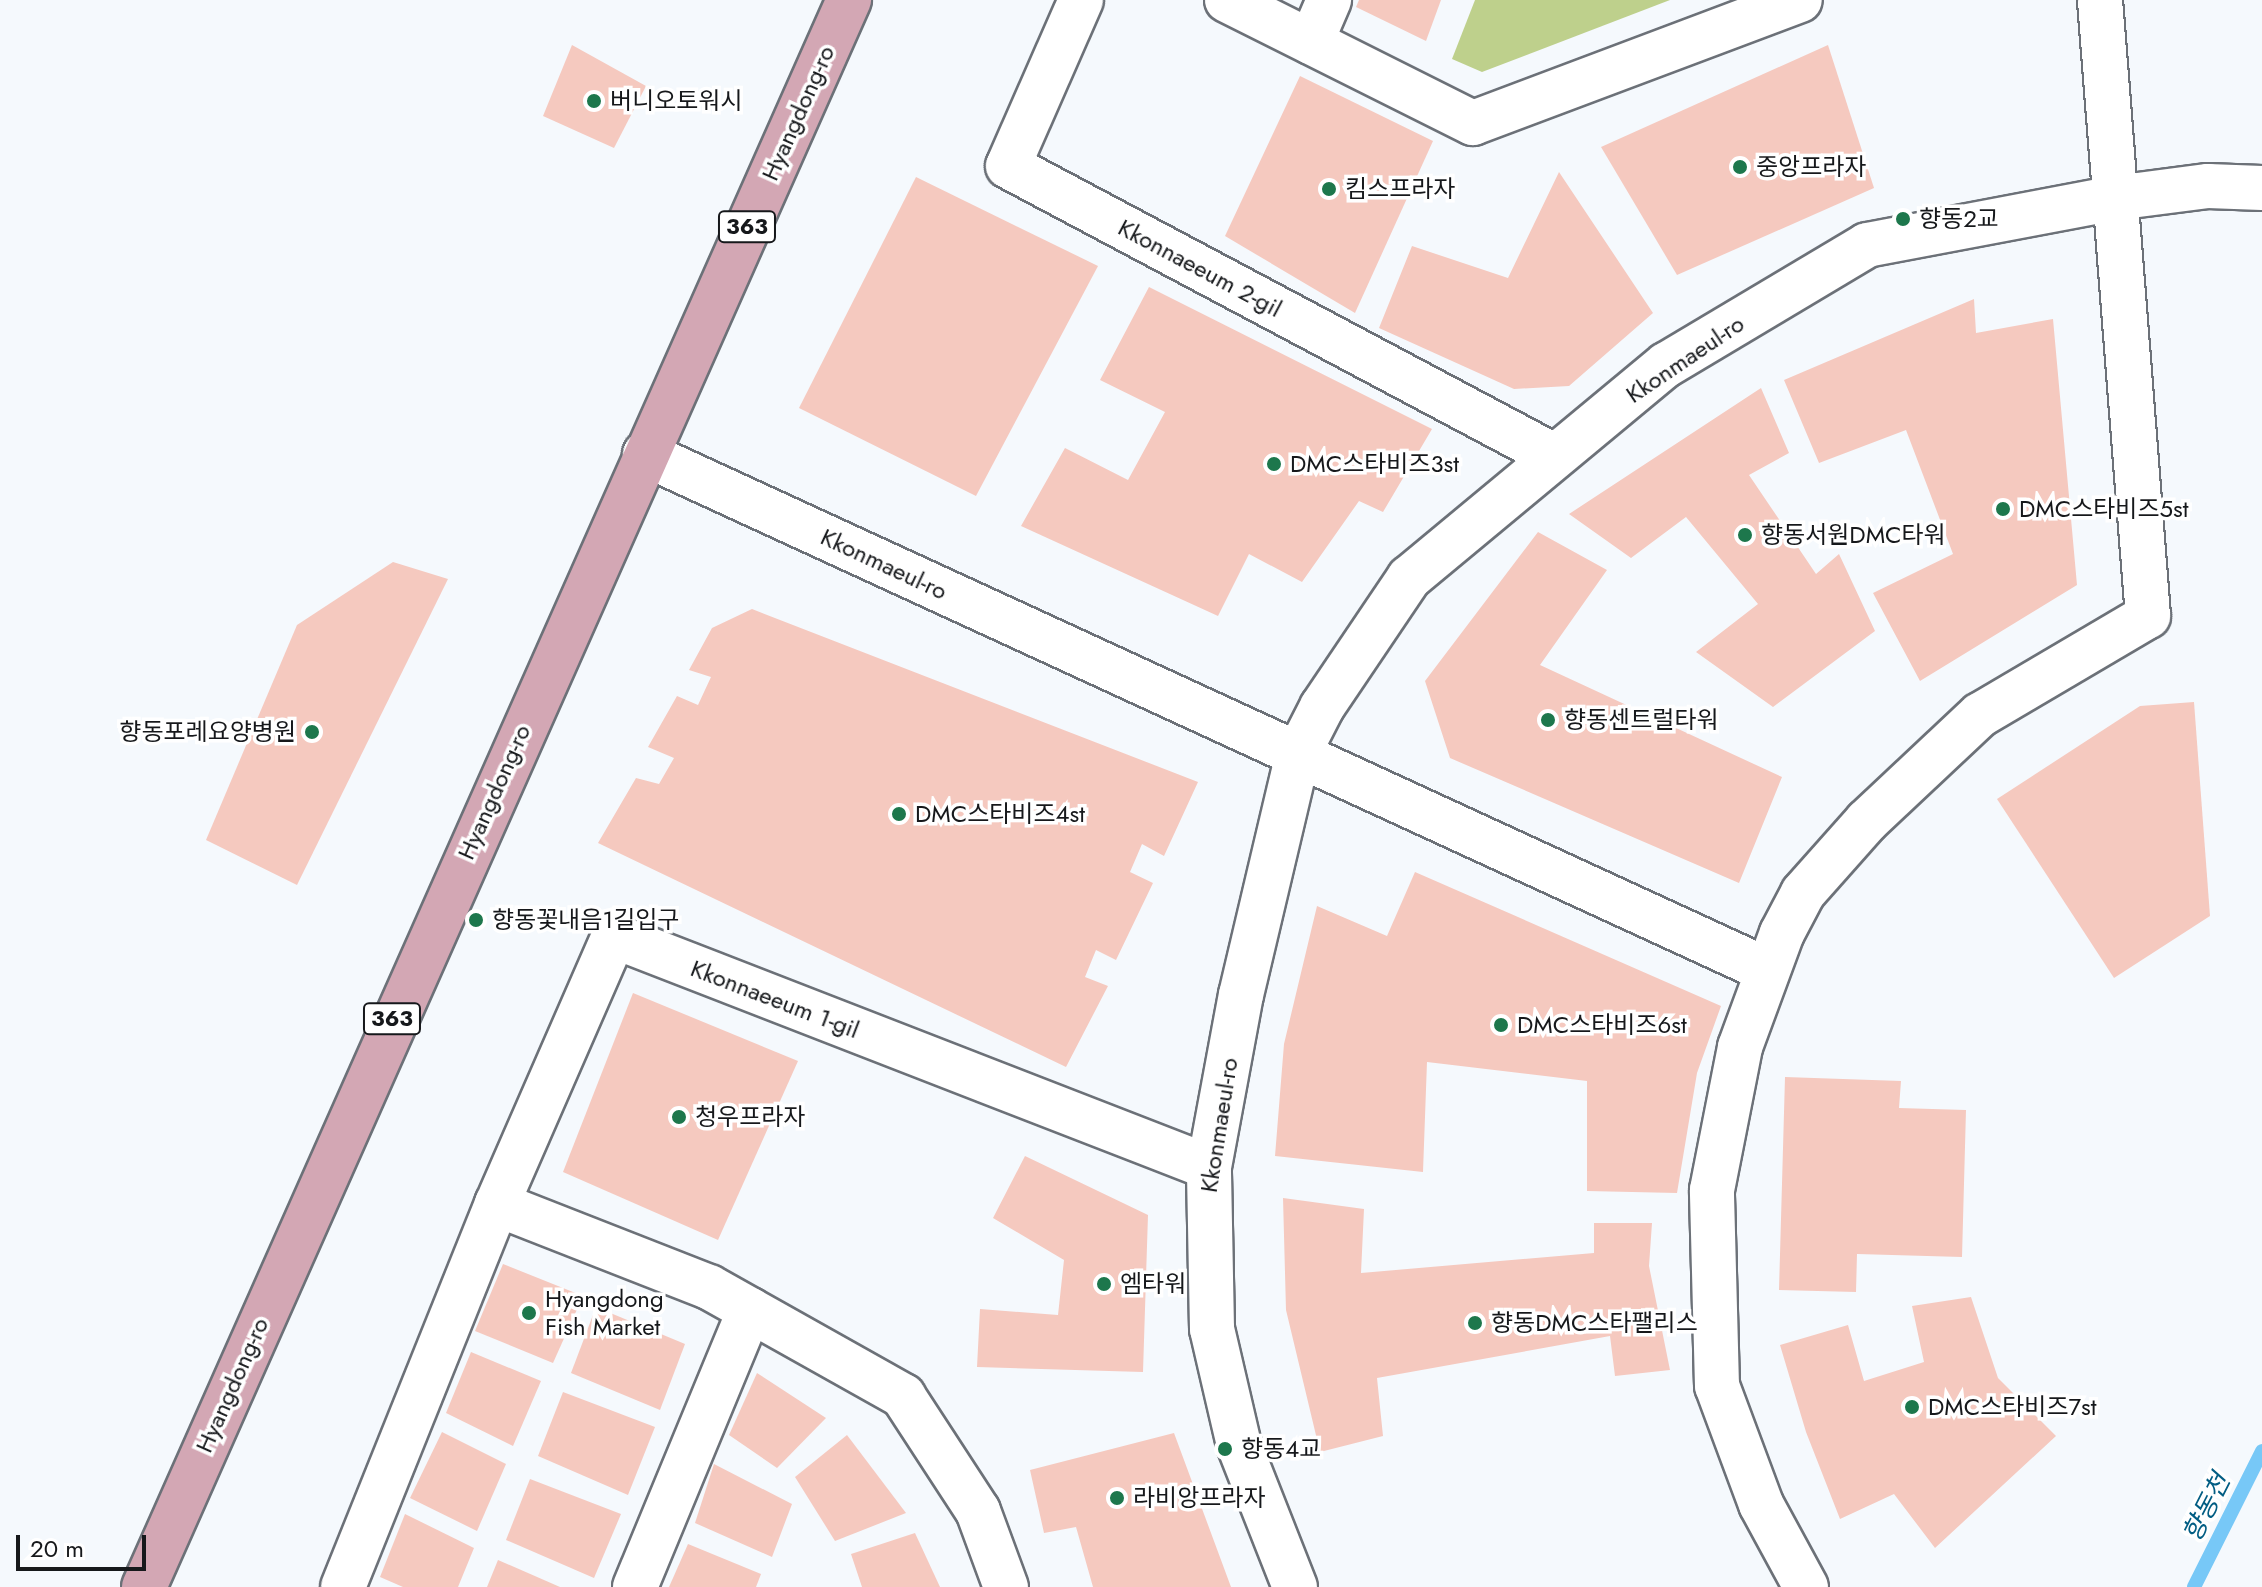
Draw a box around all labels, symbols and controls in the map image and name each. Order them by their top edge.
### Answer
street label: Hyangdong-ro [755,41,841,185]
place label: 버니오토워시 [610,87,742,115]
marker: 버니오토워시 [585,92,603,110]
place label: 중앙프라자 [1756,153,1866,181]
marker: 중앙프라자 [1731,158,1749,176]
place label: 킴스프라자 [1345,175,1455,203]
marker: 킴스프라자 [1320,180,1338,198]
place label: 향동2교 [1919,205,1999,233]
road number: 363 [717,209,777,245]
marker: 향동2교 [1894,210,1912,228]
street label: Kkonnaeeum 2-gil [1113,213,1287,323]
street label: Kkonmaeul-ro [1620,309,1750,409]
place label: DMC스타비즈3st [1290,450,1459,478]
marker: DMC스타비즈3st [1265,455,1283,473]
place label: DMC스타비즈5st [2019,495,2188,523]
marker: DMC스타비즈5st [1994,500,2012,518]
place label: 향동서원DMC타워 [1761,521,1946,549]
street label: Kkonmaeul-ro [816,522,952,606]
marker: 향동서원DMC타워 [1736,526,1754,544]
place label: 향동센트럴타워 [1564,706,1719,734]
marker: 향동센트럴타워 [1539,711,1557,729]
place label: 향동포레요양병원 [119,718,296,746]
street label: Hyangdong-ro [451,720,537,864]
marker: 향동포레요양병원 [303,723,321,741]
place label: DMC스타비즈4st [915,800,1085,828]
marker: DMC스타비즈4st [890,805,908,823]
place label: 향동꽃내음1길입구 [492,906,679,934]
marker: 향동꽃내음1길입구 [467,911,485,929]
street label: Kkonnaeeum 1-gil [687,954,863,1044]
road number: 363 [362,1001,422,1037]
place label: DMC스타비즈6st [1517,1011,1687,1039]
marker: DMC스타비즈6st [1492,1016,1510,1034]
street label: Kkonmaeul-ro [1194,1055,1244,1195]
place label: 청우프라자 [695,1103,805,1131]
marker: 청우프라자 [670,1108,688,1126]
place label: 엠타워 [1120,1270,1186,1298]
marker: 엠타워 [1095,1275,1113,1293]
place label: Hyangdong Fish Market [545,1285,664,1341]
marker: Hyangdong Fish Market [520,1304,538,1322]
place label: 향동DMC스타팰리스 [1491,1309,1698,1337]
street label: Hyangdong-ro [189,1313,275,1457]
marker: 향동DMC스타팰리스 [1466,1314,1484,1332]
place label: DMC스타비즈7st [1928,1393,2097,1421]
marker: DMC스타비즈7st [1903,1398,1921,1416]
place label: 향동4교 [1241,1435,1321,1463]
marker: 향동4교 [1216,1440,1234,1458]
water label: 향동천 [2177,1469,2237,1547]
place label: 라비앙프라자 [1133,1484,1265,1512]
marker: 라비앙프라자 [1108,1489,1126,1507]
scale bar [20,1519,150,1569]
text: 20 m [30,1531,84,1566]

